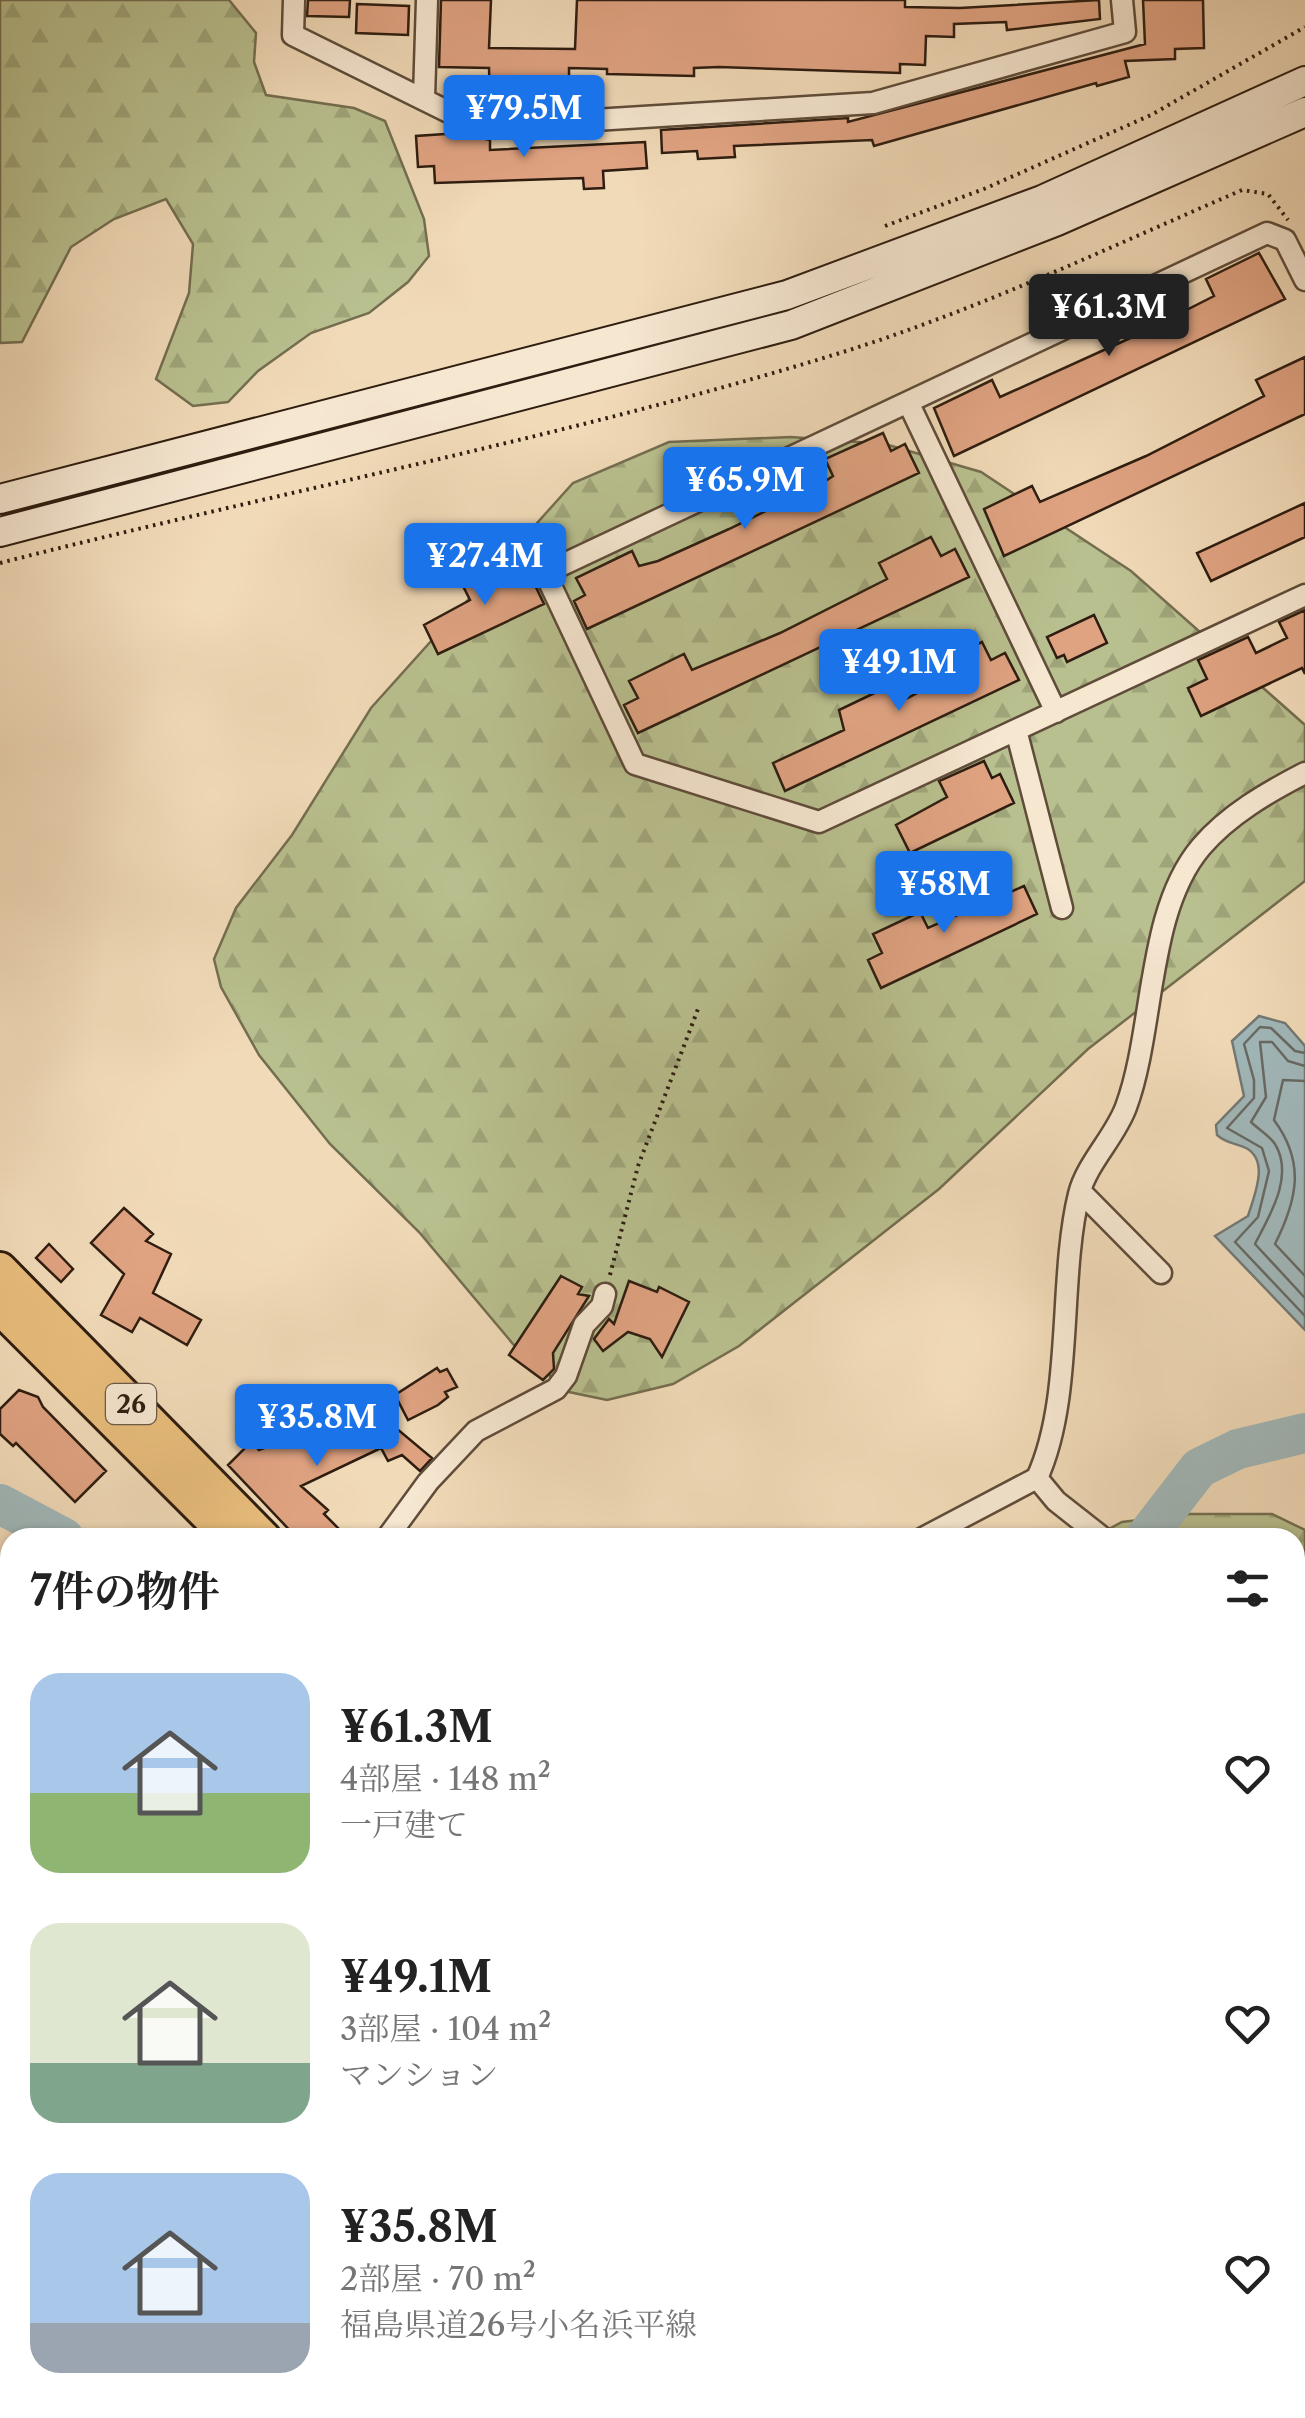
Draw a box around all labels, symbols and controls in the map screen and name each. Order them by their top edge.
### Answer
pin: ¥79.5M [443,75,605,160]
text: ¥79.5M [466,88,582,127]
pin: ¥61.3M [1028,274,1190,359]
text: ¥61.3M [1051,287,1167,326]
pin: ¥65.9M [664,447,826,532]
text: ¥65.9M [685,460,805,499]
pin: ¥27.4M [404,523,566,608]
text: ¥27.4M [426,536,544,575]
pin: ¥49.1M [818,629,980,714]
text: ¥49.1M [841,642,957,681]
pin: ¥58M [885,851,1003,936]
text: ¥58M [897,864,991,903]
road number: 26 [106,1384,156,1424]
pin: ¥35.8M [236,1384,398,1469]
text: ¥35.8M [257,1397,377,1436]
icon: filters [1220,1561,1275,1616]
text: 7件の物件 [30,1565,220,1617]
text: ¥61.3M [340,1701,493,1753]
icon: home [110,1713,230,1833]
icon: heart [1220,1746,1275,1801]
text: 4部屋 · 148 m² [340,1759,551,1798]
text: 一戸建て [340,1805,468,1844]
text: ¥49.1M [340,1951,492,2003]
icon: home [110,1963,230,2083]
icon: heart [1220,1996,1275,2051]
text: 3部屋 · 104 m² [340,2009,551,2048]
text: マンション [340,2055,499,2094]
text: ¥35.8M [340,2201,498,2253]
icon: home [110,2213,230,2333]
icon: heart [1220,2246,1275,2301]
text: 2部屋 · 70 m² [340,2259,536,2298]
text: 福島県道26号小名浜平線 [340,2305,697,2344]

